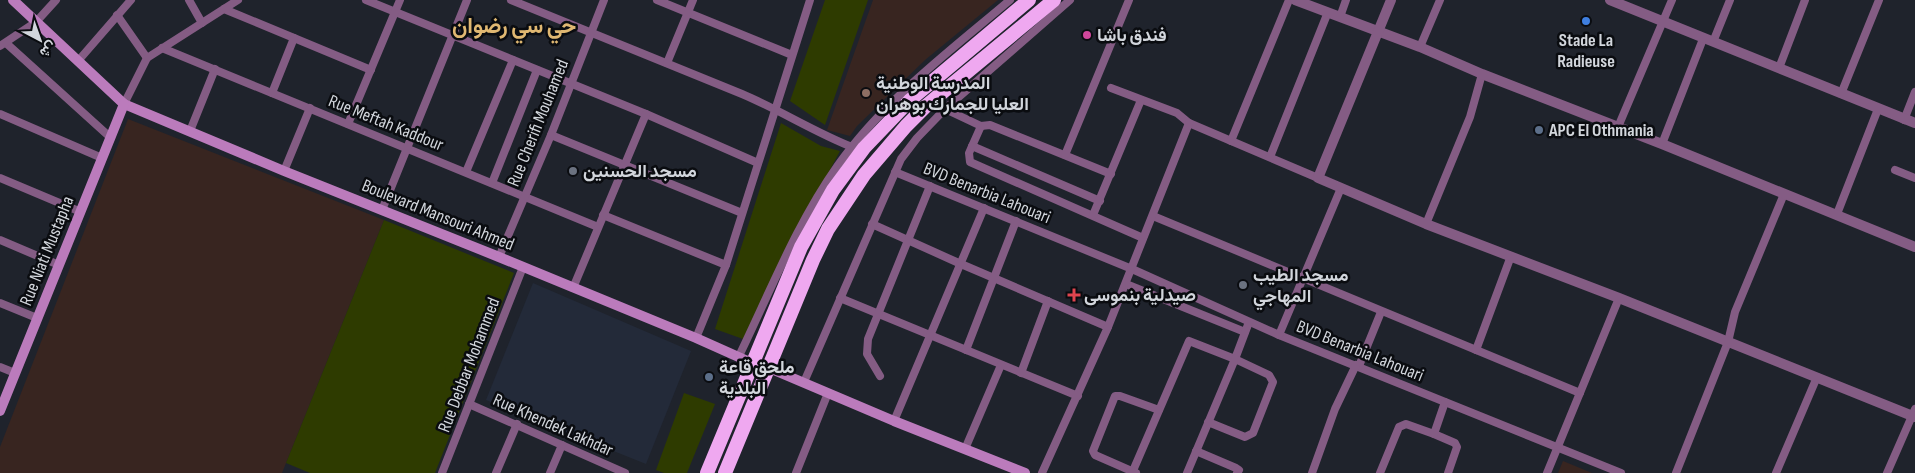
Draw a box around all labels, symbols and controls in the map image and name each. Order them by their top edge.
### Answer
district label: حي سي رضوان [452,13,576,44]
north arrow [15,15,65,65]
marker: Stade La Radieuse [1580,15,1592,27]
place label: فندق باشا [1097,25,1167,46]
marker: فندق باشا [1081,29,1093,41]
place label: Stade La Radieuse [1557,30,1615,72]
text: ش [36,37,60,61]
street label: Rue Cherifi Mouhamed [503,56,573,190]
place label: المدرسة الوطنية العليا للجمارك بوهران [876,73,1029,115]
marker: المدرسة الوطنية العليا للجمارك بوهران [860,87,872,99]
street label: Rue Meftah Kaddour [325,90,447,156]
place label: APC El Othmania [1548,120,1654,141]
marker: APC El Othmania [1533,124,1545,136]
street label: BVD Benarbia Lahouari [920,158,1054,228]
place label: مسجد الحسنين [583,161,697,182]
marker: مسجد الحسنين [567,165,579,177]
street label: Boulevard Mansouri Ahmed [359,175,517,255]
street label: Rue Niati Mustapha [15,193,79,309]
place label: مسجد الطيب المهاجي [1253,265,1349,311]
marker: مسجد الطيب المهاجي [1237,279,1249,291]
place label: صيدلية بنموسى [1084,285,1196,306]
marker: صيدلية بنموسى [1068,289,1080,301]
street label: Rue Debbar Mohammed [434,295,504,435]
street label: BVD Benarbia Lahouari [1293,316,1427,386]
place label: ملحق قاعة البلدية [719,357,795,399]
marker: ملحق قاعة البلدية [703,371,715,383]
street label: Rue Khendek Lakhdar [490,389,616,461]

